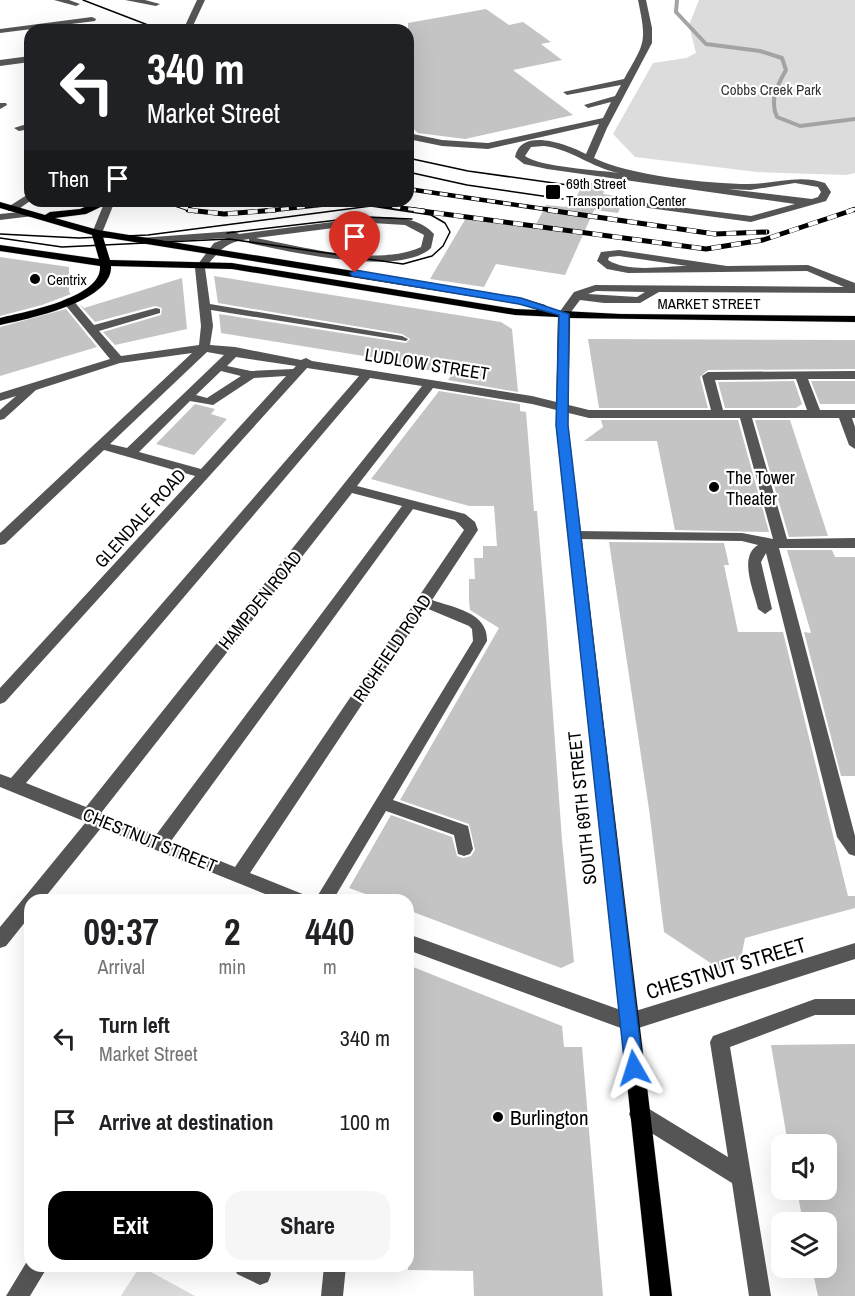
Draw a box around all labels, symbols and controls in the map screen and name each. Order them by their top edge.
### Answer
text: 340 m [147,41,245,97]
icon: left [48,48,126,126]
park label: Cobbs Creek Park [721,79,822,100]
text: Market Street [147,95,280,131]
icon: arrive [101,162,134,195]
text: Then [48,164,89,194]
place label: 69th Street Transportation Center [566,173,686,211]
marker: 69th Street Transportation Center [544,183,562,201]
pin [329,211,380,273]
icon: arrive [338,220,371,253]
place label: Centrix [47,269,87,290]
marker: Centrix [28,272,42,286]
street label: MARKET STREET [658,293,761,314]
street label: LUDLOW STREET [363,342,491,386]
street label: GLENDALE ROAD [89,463,191,573]
place label: The Tower Theater [726,465,795,511]
marker: The Tower Theater [707,480,721,494]
street label: HAMPDEN ROAD [212,545,308,655]
street label: RICHFIELD ROAD [347,589,437,707]
street label: SOUTH 69TH STREET [562,730,602,886]
street label: CHESTNUT STREET [79,802,221,878]
text: 09:37 [83,908,159,956]
text: 2 [224,908,240,956]
text: 440 [305,908,355,956]
street label: CHESTNUT STREET [642,930,810,1006]
text: Arrival [98,953,145,980]
text: min [218,953,246,980]
text: m [323,953,337,980]
text: Turn left [99,1010,170,1040]
icon: left [48,1022,81,1055]
text: 340 m [340,1023,390,1053]
position arrow [602,1036,666,1100]
text: Market Street [99,1040,197,1067]
place label: Burlington [510,1103,589,1132]
icon: arrive [48,1106,81,1139]
text: Arrive at destination [99,1107,273,1137]
text: 100 m [340,1107,390,1137]
marker: Burlington [491,1110,505,1124]
map controls [771,1134,837,1278]
button: sound [771,1134,837,1200]
button: Exit [48,1191,213,1260]
button: Share [225,1191,390,1260]
button: layers [771,1212,837,1278]

